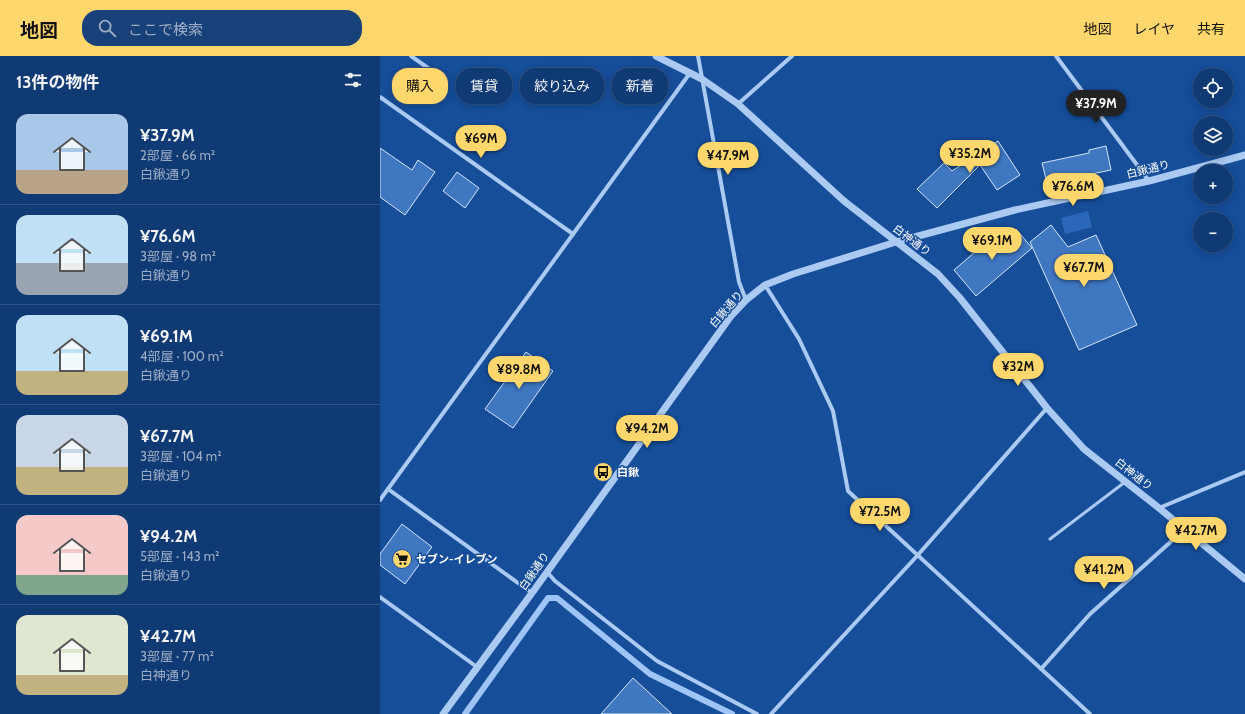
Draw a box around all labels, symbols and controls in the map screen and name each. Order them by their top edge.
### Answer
search box [82,10,362,46]
icon: search [96,17,118,39]
text: 地図 [20,19,58,42]
text: 地図 [1083,20,1111,38]
text: レイヤ [1133,20,1175,38]
text: 共有 [1197,20,1225,38]
text: ここで検索 [128,21,203,39]
chip: 購入 [392,68,448,104]
chip: 賃貸 [456,68,512,104]
chip: 絞り込み [520,68,604,104]
chip: 新着 [612,68,668,104]
map controls [1193,68,1233,252]
button: locate [1193,68,1233,108]
icon: filters [342,69,364,91]
text: 13件の物件 [16,72,99,92]
pin: ¥37.9M [1063,90,1129,124]
text: ¥37.9M [1075,95,1117,111]
button: layers [1193,116,1233,156]
text: ¥37.9M [140,125,195,145]
pin: ¥69M [457,125,505,159]
icon: home [48,130,96,178]
text: ¥69M [464,130,498,146]
pin: ¥35.2M [937,140,1003,174]
pin: ¥47.9M [695,142,761,176]
text: ¥35.2M [949,145,991,161]
text: 2部屋 · 66 m² [140,147,215,163]
text: ¥47.9M [707,147,749,163]
street label: 白鍬通り [1125,157,1171,181]
button: + [1193,164,1233,204]
text: 白鍬通り [140,166,192,182]
pin: ¥76.6M [1040,173,1106,207]
text: ¥76.6M [1052,178,1094,194]
button: − [1193,212,1233,252]
street label: 白神通り [890,221,934,259]
text: ¥76.6M [140,226,196,246]
pin: ¥69.1M [959,227,1025,261]
icon: home [48,231,96,279]
text: ¥69.1M [972,232,1012,248]
text: 3部屋 · 98 m² [140,248,216,264]
pin: ¥67.7M [1051,254,1117,288]
text: ¥67.7M [1063,259,1105,275]
text: 白鍬通り [140,267,192,283]
street label: 白鍬通り [706,288,746,330]
text: ¥69.1M [140,326,193,346]
icon: home [48,331,96,379]
text: 4部屋 · 100 m² [140,348,224,364]
pin: ¥32M [994,353,1042,387]
pin: ¥89.8M [486,356,552,390]
text: ¥32M [1002,358,1034,374]
text: ¥89.8M [497,361,541,377]
text: 白鍬通り [140,367,192,383]
pin: ¥94.2M [614,415,680,449]
text: ¥94.2M [625,420,669,436]
text: ¥67.7M [140,426,194,446]
icon: home [48,431,96,479]
text: 3部屋 · 104 m² [140,448,221,464]
street label: 白神通り [1112,455,1156,493]
bus stop icon: 白鍬 [592,461,614,483]
place label: 白鍬 [617,465,639,479]
text: 白鍬通り [140,467,192,483]
pin: ¥72.5M [847,498,913,532]
text: ¥72.5M [859,503,901,519]
pin: ¥42.7M [1163,517,1229,551]
text: ¥42.7M [1175,522,1217,538]
text: ¥94.2M [140,526,197,546]
icon: home [48,531,96,579]
text: 5部屋 · 143 m² [140,548,219,564]
supermarket icon: セブン-イレブン [391,548,413,570]
street label: 白鍬通り [516,549,552,593]
place label: セブン-イレブン [416,552,498,566]
pin: ¥41.2M [1071,556,1137,590]
text: ¥41.2M [1083,561,1125,577]
text: 白鍬通り [140,567,192,583]
text: ¥42.7M [140,626,196,646]
icon: home [48,631,96,679]
text: 3部屋 · 77 m² [140,648,214,664]
text: 白神通り [140,667,192,683]

